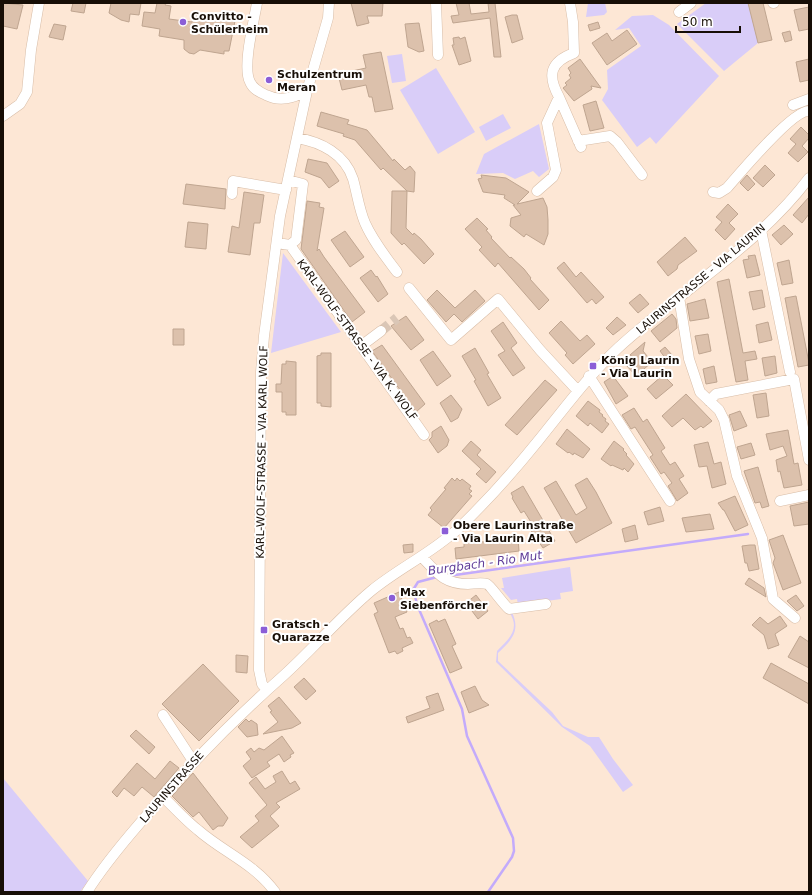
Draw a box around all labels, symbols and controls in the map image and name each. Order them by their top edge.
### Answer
scale bar [676,8,740,34]
place label: Convitto - Schülerheim [191,10,268,36]
text: 50 m [682,15,713,29]
marker: Convitto - Schülerheim [178,17,188,27]
place label: Schulzentrum Meran [277,68,363,94]
marker: Schulzentrum Meran [264,75,274,85]
street label: LAURINSTRASSE - VIA LAURIN [634,221,768,337]
street label: KARL-WOLF-STRASSE - VIA K. WOLF [294,257,420,423]
street label: KARL-WOLF-STRASSE - VIA KARL WOLF [254,345,270,559]
place label: König Laurin - Via Laurin [601,354,679,380]
marker: König Laurin - Via Laurin [588,361,598,371]
place label: Obere Laurinstraße - Via Laurin Alta [453,519,574,545]
marker: Obere Laurinstraße - Via Laurin Alta [440,526,450,536]
water label: Burgbach - Rio Mut [427,548,544,578]
place label: Max Siebenförcher [400,586,488,612]
marker: Max Siebenförcher [387,593,397,603]
place label: Gratsch - Quarazze [272,618,330,644]
marker: Gratsch - Quarazze [259,625,269,635]
street label: LAURINSTRASSE [137,749,207,825]

